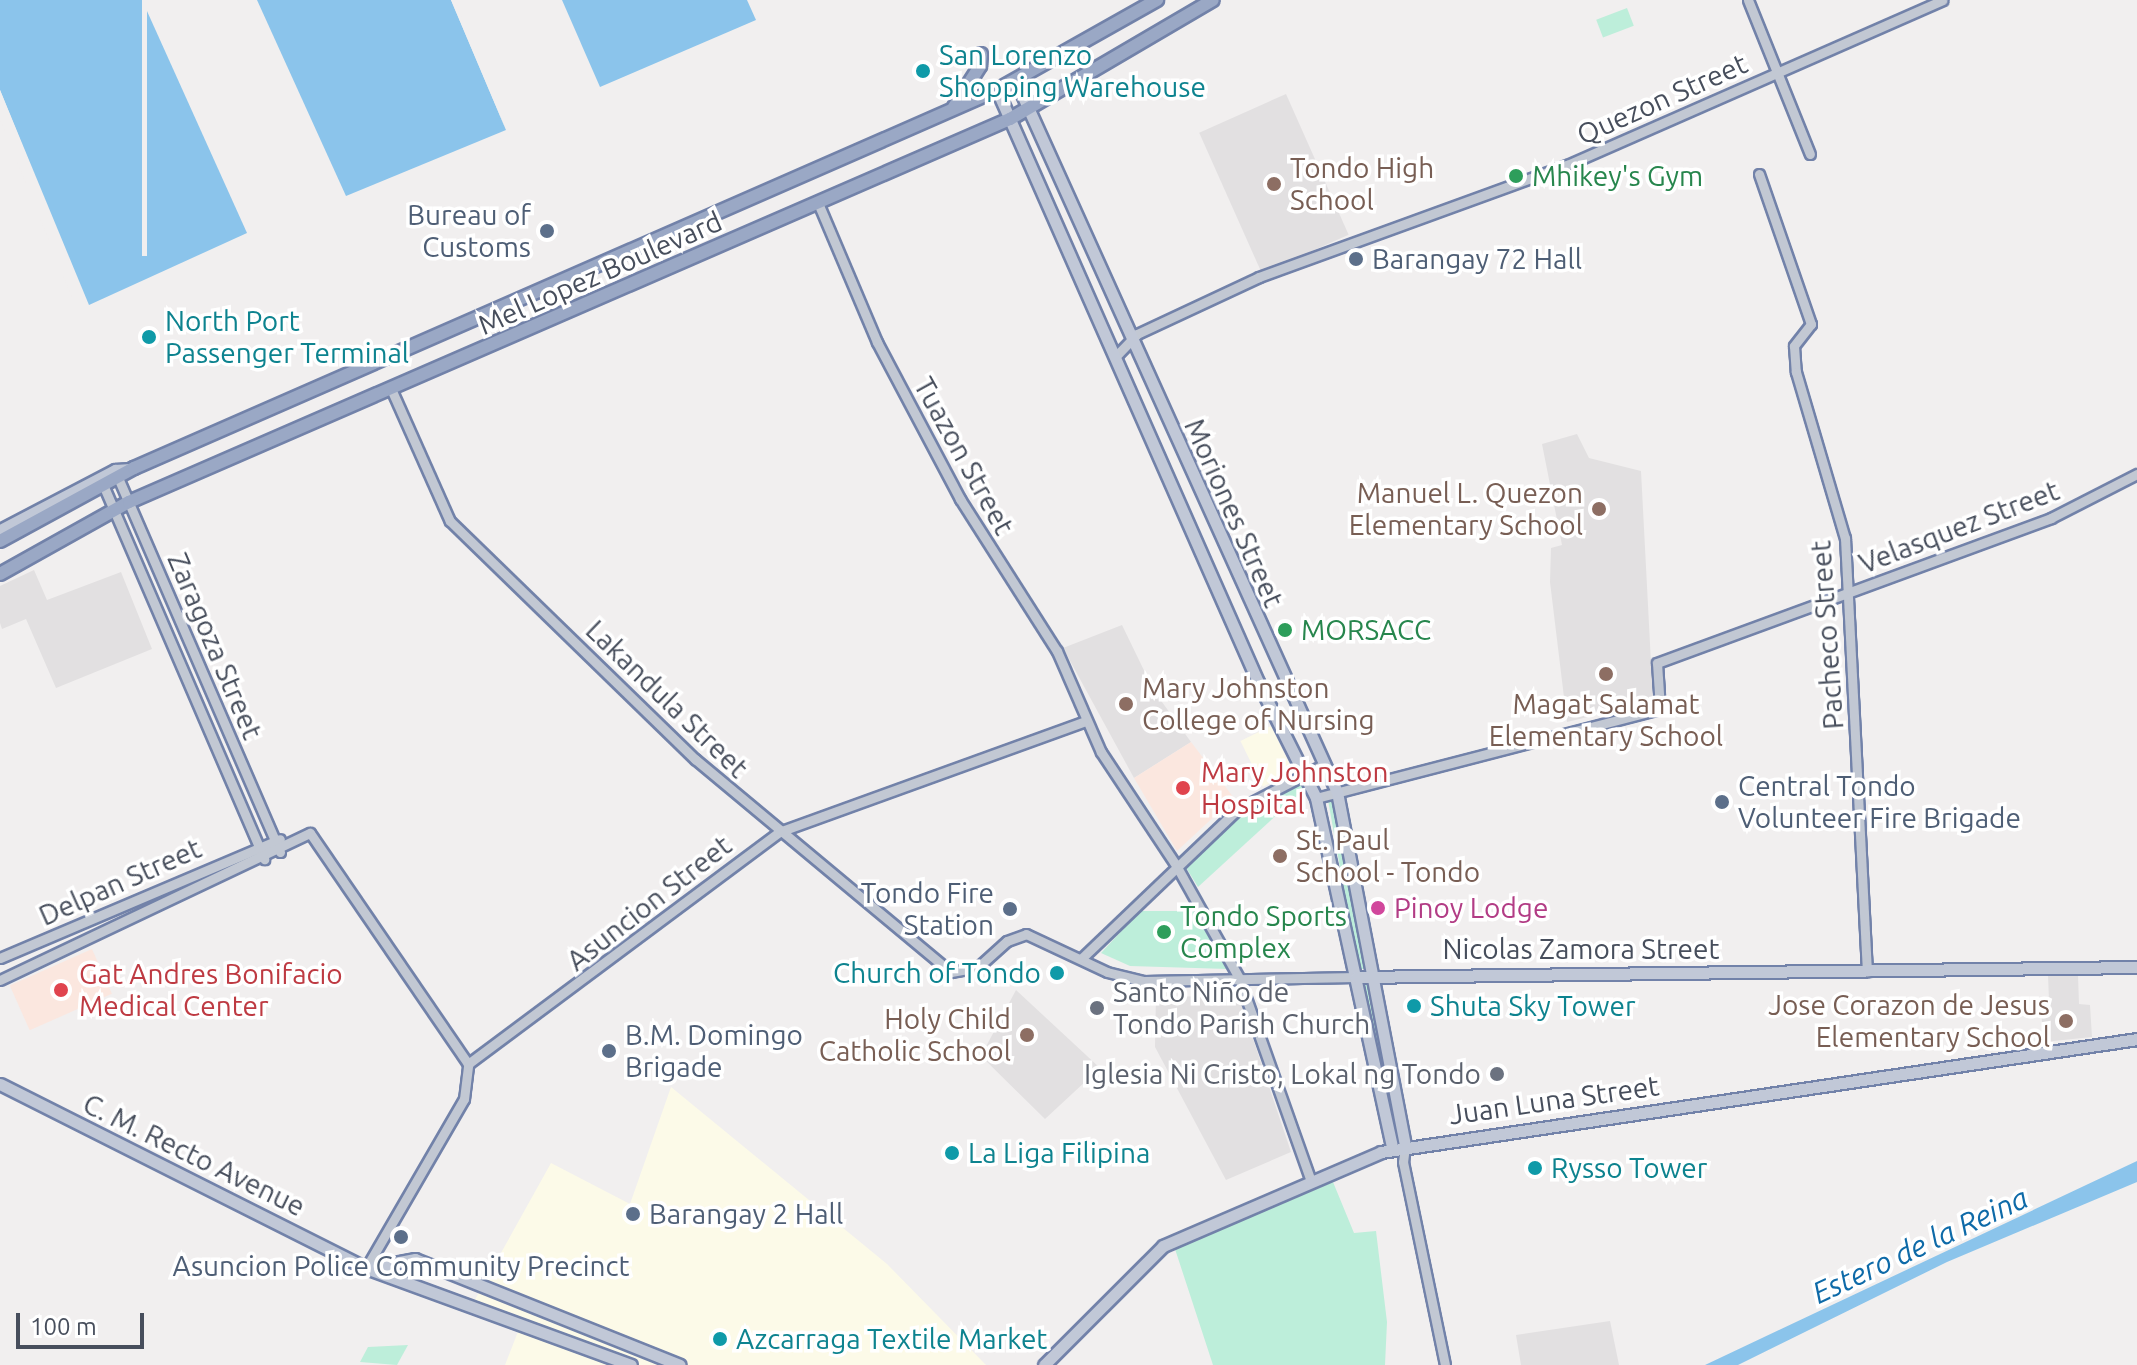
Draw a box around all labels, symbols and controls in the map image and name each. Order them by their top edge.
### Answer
place label: San Lorenzo Shopping Warehouse [939,38,1206,104]
street label: Quezon Street [1572,46,1752,152]
marker: San Lorenzo Shopping Warehouse [914,62,932,80]
place label: Tondo High School [1290,151,1434,217]
place label: Mhikey's Gym [1532,159,1703,193]
marker: Mhikey's Gym [1507,167,1525,185]
marker: Tondo High School [1265,175,1283,193]
place label: Bureau of Customs [407,198,531,264]
street label: Mel Lopez Boulevard [473,204,727,342]
marker: Bureau of Customs [538,222,556,240]
place label: Barangay 72 Hall [1372,242,1582,276]
marker: Barangay 72 Hall [1347,250,1365,268]
place label: North Port Passenger Terminal [165,304,409,370]
marker: North Port Passenger Terminal [140,328,158,346]
street label: Tuazon Street [907,371,1021,541]
street label: Moriones Street [1177,414,1291,612]
street label: Velasquez Street [1854,473,2064,581]
place label: Manuel L. Quezon Elementary School [1349,476,1583,542]
marker: Manuel L. Quezon Elementary School [1590,500,1608,518]
street label: Pacheco Street [1804,539,1850,731]
street label: Zaragoza Street [161,548,269,744]
street label: Lakandula Street [579,613,755,785]
place label: MORSACC [1301,613,1431,647]
marker: MORSACC [1276,621,1294,639]
marker: Magat Salamat Elementary School [1597,665,1615,683]
place label: Mary Johnston College of Nursing [1142,671,1375,737]
place label: Magat Salamat Elementary School [1489,687,1723,753]
marker: Mary Johnston College of Nursing [1117,695,1135,713]
place label: Mary Johnston Hospital [1201,755,1388,821]
place label: Central Tondo Volunteer Fire Brigade [1738,769,2021,835]
marker: Mary Johnston Hospital [1172,777,1194,799]
marker: Central Tondo Volunteer Fire Brigade [1713,793,1731,811]
place label: St. Paul School - Tondo [1296,823,1480,889]
street label: Asuncion Street [560,828,738,978]
street label: Delpan Street [34,831,206,933]
marker: St. Paul School - Tondo [1271,847,1289,865]
place label: Tondo Fire Station [861,876,994,942]
place label: Pinoy Lodge [1394,891,1548,925]
place label: Tondo Sports Complex [1180,899,1347,965]
marker: Pinoy Lodge [1369,899,1387,917]
marker: Tondo Fire Station [1001,900,1019,918]
marker: Tondo Sports Complex [1155,923,1173,941]
street label: Nicolas Zamora Street [1443,932,1719,966]
place label: Church of Tondo [833,956,1041,990]
place label: Gat Andres Bonifacio Medical Center [79,957,343,1023]
marker: Church of Tondo [1048,964,1066,982]
place label: Santo Niño de Tondo Parish Church [1113,975,1370,1041]
marker: Gat Andres Bonifacio Medical Center [50,979,72,1001]
place label: Jose Corazon de Jesus Elementary School [1768,988,2050,1054]
place label: Shuta Sky Tower [1430,989,1636,1023]
marker: Shuta Sky Tower [1405,997,1423,1015]
marker: Santo Niño de Tondo Parish Church [1088,999,1106,1017]
place label: Holy Child Catholic School [819,1002,1011,1068]
marker: Jose Corazon de Jesus Elementary School [2057,1012,2075,1030]
place label: B.M. Domingo Brigade [625,1018,803,1084]
marker: Holy Child Catholic School [1018,1026,1036,1044]
marker: B.M. Domingo Brigade [600,1042,618,1060]
place label: Iglesia Ni Cristo, Lokal ng Tondo [1084,1057,1481,1091]
marker: Iglesia Ni Cristo, Lokal ng Tondo [1488,1065,1506,1083]
street label: Juan Luna Street [1447,1069,1661,1131]
street label: C. M. Recto Avenue [78,1087,310,1223]
place label: La Liga Filipina [968,1136,1150,1170]
marker: La Liga Filipina [943,1144,961,1162]
place label: Rysso Tower [1551,1151,1707,1185]
marker: Rysso Tower [1526,1159,1544,1177]
water label: Estero de la Reina [1806,1179,2034,1311]
place label: Barangay 2 Hall [649,1197,843,1231]
marker: Barangay 2 Hall [624,1205,642,1223]
marker: Asuncion Police Community Precinct [392,1228,410,1246]
place label: Asuncion Police Community Precinct [172,1249,630,1283]
scale bar [20,1297,148,1347]
text: 100 m [30,1313,97,1340]
place label: Azcarraga Textile Market [736,1322,1047,1356]
marker: Azcarraga Textile Market [711,1330,729,1348]

